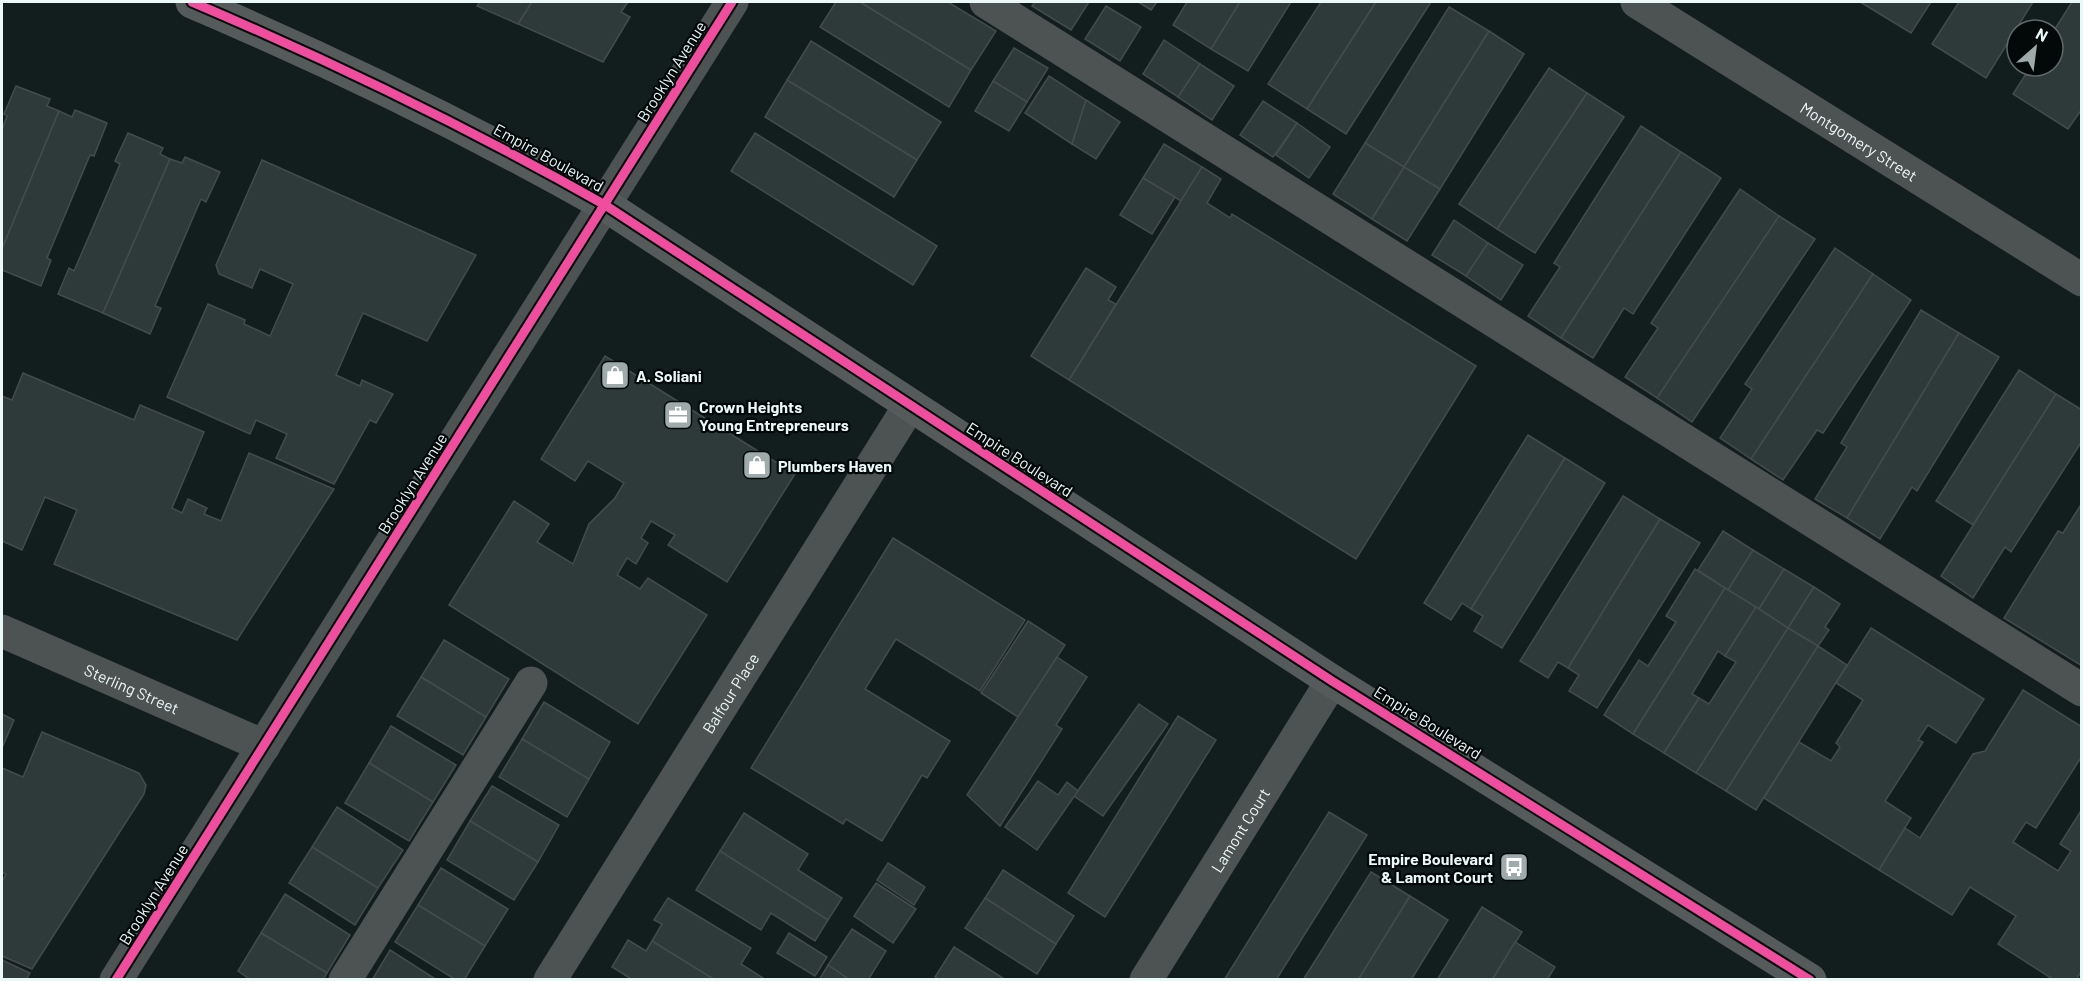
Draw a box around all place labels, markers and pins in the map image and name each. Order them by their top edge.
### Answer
shop icon: A. Soliani [599,359,631,391]
place label: A. Soliani [636,366,702,385]
place label: Crown Heights Young Entrepreneurs [699,397,849,434]
office icon: Crown Heights Young Entrepreneurs [662,399,694,431]
shop icon: Plumbers Haven [741,449,773,481]
place label: Plumbers Haven [778,456,892,475]
place label: Empire Boulevard & Lamont Court [1368,849,1493,886]
bus stop icon: Empire Boulevard & Lamont Court [1498,851,1530,883]

